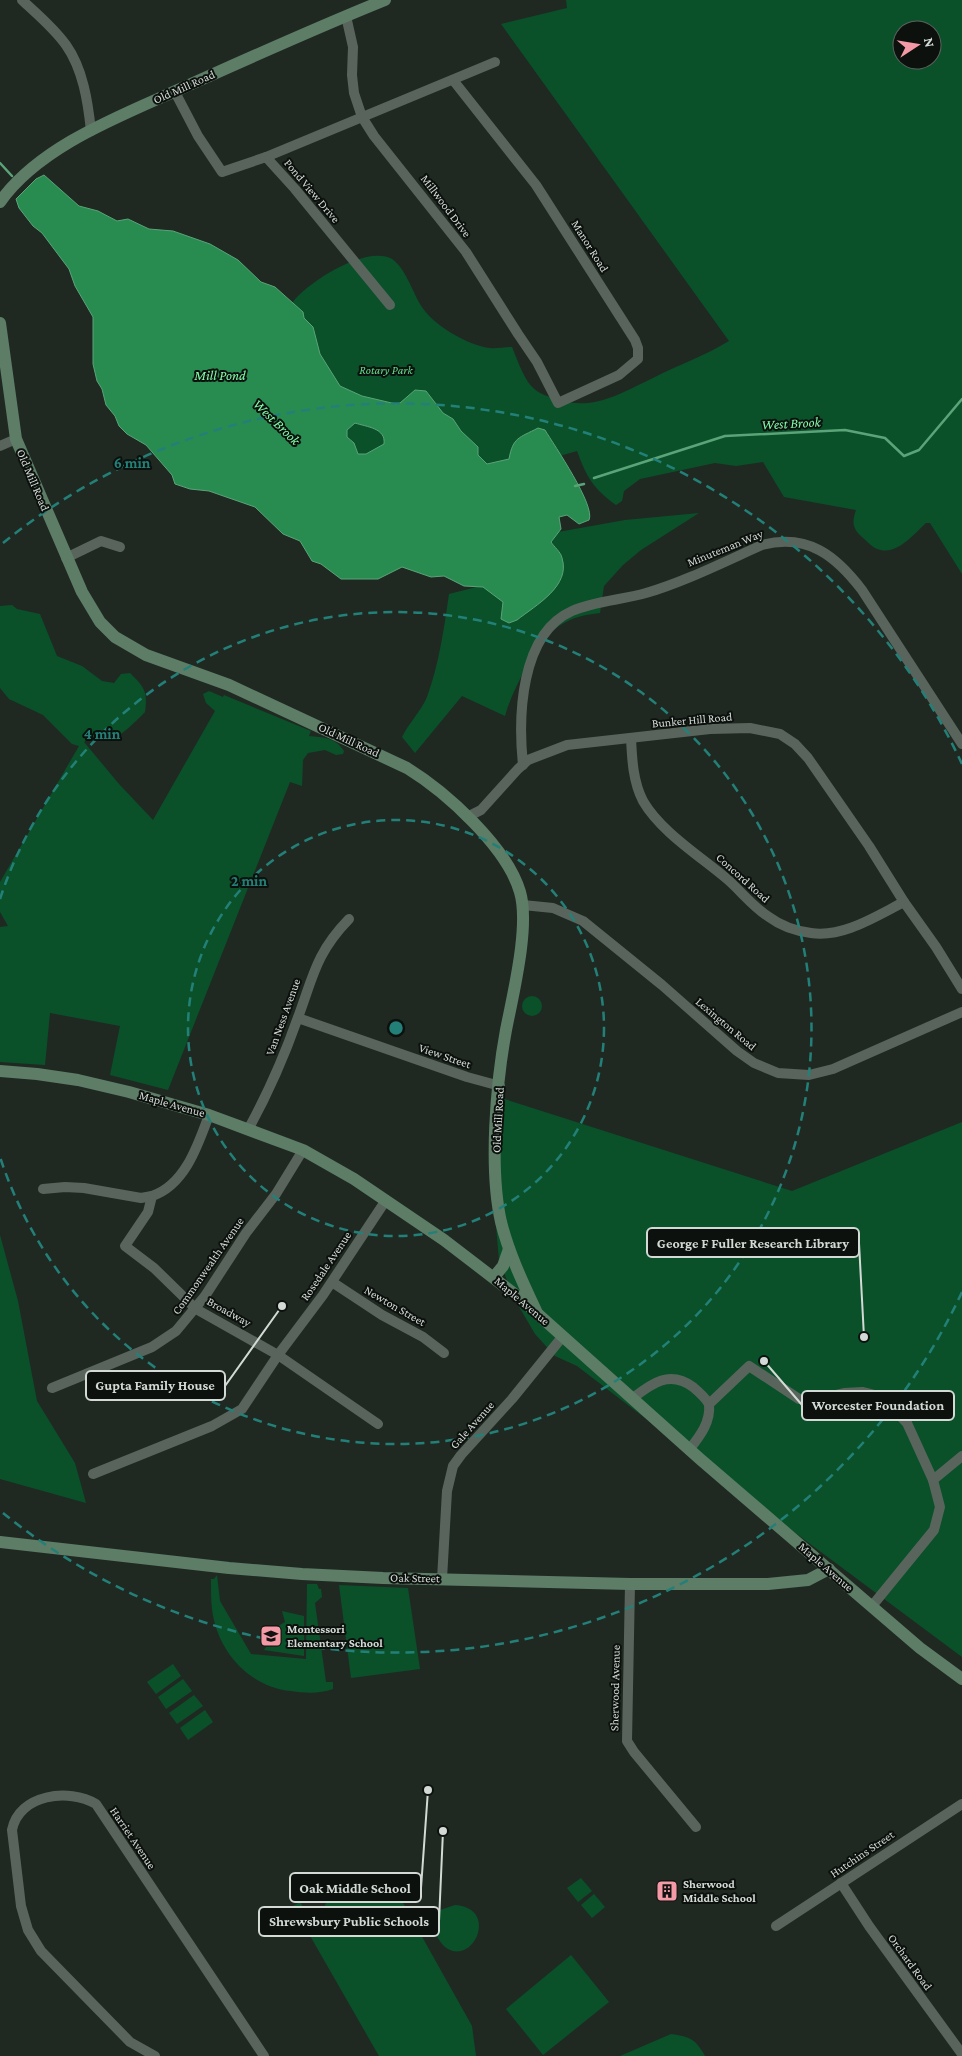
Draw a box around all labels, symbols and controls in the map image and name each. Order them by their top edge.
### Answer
north arrow [892,20,942,70]
text: N [921,36,939,49]
street label: Old Mill Road [151,67,217,107]
street label: Pond View Drive [281,156,343,226]
street label: Millwood Drive [418,172,474,240]
street label: Manor Road [568,217,612,275]
park label: Rotary Park [359,363,413,377]
water label: Mill Pond [193,367,246,383]
water label: West Brook [250,396,304,449]
water label: West Brook [761,413,822,433]
street label: Old Mill Road [14,447,53,514]
text: 6 min [114,455,151,471]
street label: Minuteman Way [685,526,765,570]
street label: Bunker Hill Road [651,709,733,730]
street label: Old Mill Road [316,720,382,761]
text: 4 min [84,726,121,742]
street label: Concord Road [713,850,773,906]
text: 2 min [231,873,267,889]
street label: Van Ness Avenue [263,977,303,1057]
street label: Lexington Road [693,995,760,1054]
centre of rings [387,1019,405,1037]
street label: View Street [417,1041,474,1072]
street label: Old Mill Road [489,1086,507,1153]
street label: Maple Avenue [137,1088,207,1120]
street label: Commonwealth Avenue [169,1215,247,1317]
callout: George F Fuller Research Library [647,1228,859,1257]
street label: Rosedale Avenue [298,1229,354,1303]
text: George F Fuller Research Library [657,1235,849,1251]
street label: Maple Avenue [492,1274,552,1328]
street label: Newton Street [362,1283,429,1330]
street label: Broadway [205,1294,254,1330]
callout: Gupta Family House [86,1371,225,1400]
text: Gupta Family House [95,1377,215,1393]
callout: Worcester Foundation [802,1391,954,1420]
text: Worcester Foundation [811,1397,944,1413]
street label: Gale Avenue [447,1398,497,1452]
street label: Maple Avenue [796,1539,856,1595]
street label: Oak Street [390,1571,441,1585]
place label: Montessori Elementary School [287,1622,383,1650]
school or university icon: Montessori Elementary School [259,1624,283,1648]
street label: Sherwood Avenue [607,1645,623,1731]
street label: Harriet Avenue [107,1804,159,1872]
street label: Hutchins Street [827,1827,898,1881]
callout: Oak Middle School [290,1873,421,1902]
place label: Sherwood Middle School [683,1877,756,1905]
building icon: Sherwood Middle School [655,1879,679,1903]
text: Oak Middle School [299,1880,411,1896]
callout: Shrewsbury Public Schools [259,1907,439,1936]
text: Shrewsbury Public Schools [269,1913,429,1929]
street label: Orchard Road [885,1931,935,1993]

